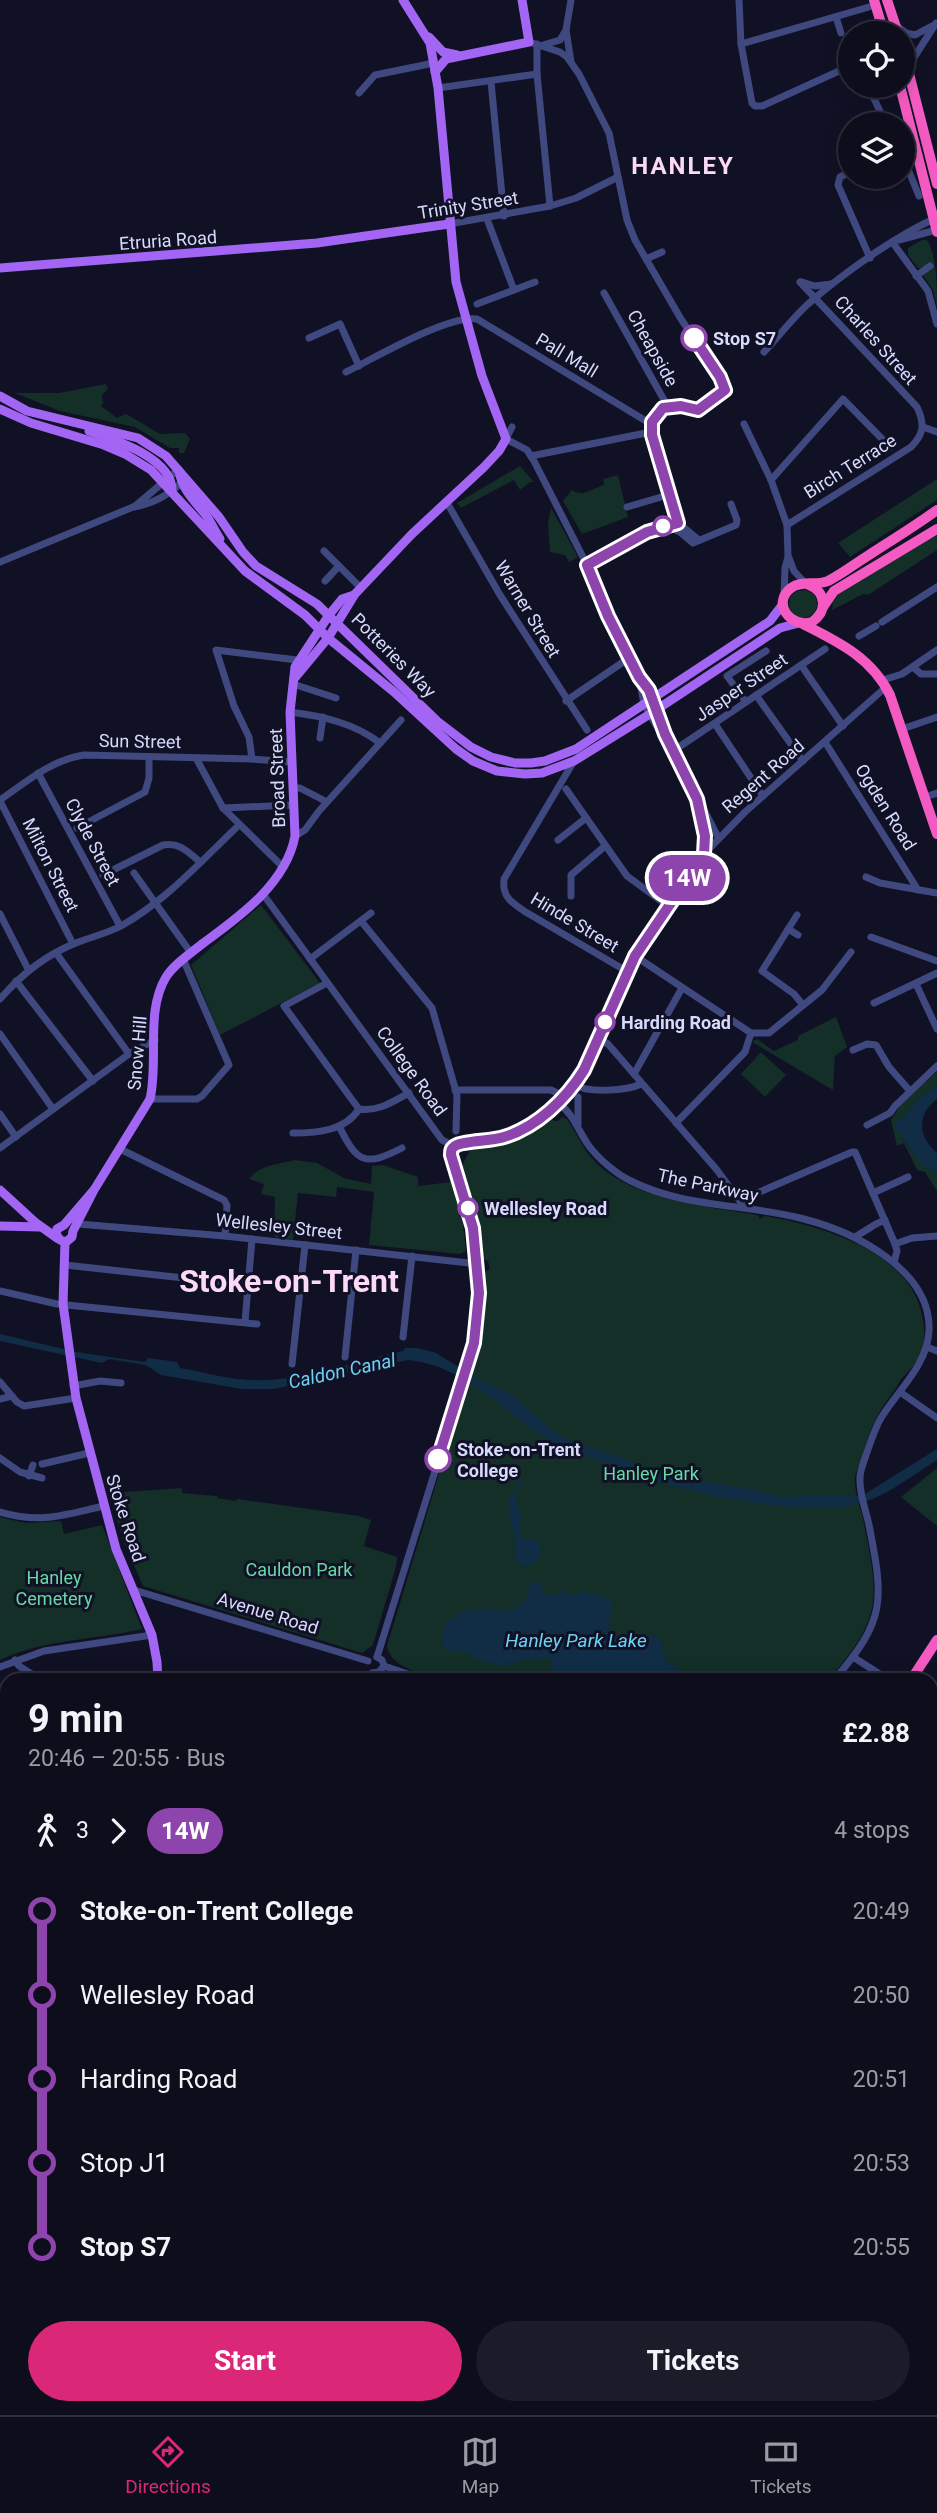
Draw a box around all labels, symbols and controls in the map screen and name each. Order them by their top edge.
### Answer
map controls [838,21,915,189]
button: locate [838,21,915,98]
button: layers [838,112,915,189]
district label: HANLEY [631,152,735,180]
street label: Trinity Street [416,187,520,223]
street label: Etruria Road [118,226,218,254]
street label: Charles Street [830,291,922,389]
street label: Cheapside [623,306,683,390]
marker: Stop S7 [681,325,707,351]
street label: Pall Mall [532,328,602,382]
place label: Stop S7 [713,328,776,349]
street label: Birch Terrace [800,429,900,503]
unlabelled marker [653,516,673,536]
street label: Warner Street [491,557,565,661]
street label: Potteries Way [348,609,441,702]
street label: Jasper Street [691,648,791,726]
street label: Broad Street [265,728,289,828]
street label: Sun Street [99,730,182,752]
street label: Regent Road [718,735,808,817]
street label: Ogden Road [851,760,921,854]
street label: Clyde Street [61,795,125,889]
street label: Milton Street [18,815,84,915]
line badge: 14W [647,855,727,901]
text: 14W [663,864,711,892]
street label: Hinde Street [527,888,623,957]
marker: Harding Road [595,1012,615,1032]
place label: Harding Road [621,1012,731,1033]
street label: Snow Hill [123,1015,151,1091]
street label: College Road [372,1022,452,1120]
street label: The Parkway [656,1164,761,1206]
marker: Wellesley Road [458,1198,478,1218]
place label: Wellesley Road [484,1198,607,1219]
street label: Wellesley Street [215,1209,343,1243]
district label: Stoke-on-Trent [179,1262,399,1300]
water label: Caldon Canal [286,1348,398,1394]
place label: Stoke-on-Trent College [457,1439,581,1481]
marker: Stoke-on-Trent College [425,1446,451,1472]
park label: Hanley Park [603,1463,700,1484]
street label: Stoke Road [102,1472,150,1564]
park label: Cauldon Park [246,1559,353,1580]
park label: Hanley Cemetery [16,1567,93,1609]
street label: Avenue Road [215,1588,321,1638]
water label: Hanley Park Lake [505,1629,647,1652]
text: 9 min [28,1697,124,1741]
text: £2.88 [842,1718,910,1748]
text: 20:46 – 20:55 · Bus [28,1745,225,1772]
icon: walk [28,1812,66,1850]
icon: forward [99,1812,137,1850]
text: 3 [76,1817,89,1844]
text: 14W [161,1817,209,1845]
text: 4 stops [834,1817,910,1844]
text: Stoke-on-Trent College [80,1896,353,1926]
text: 20:49 [853,1898,910,1925]
text: Wellesley Road [80,1980,255,2010]
text: 20:50 [853,1982,910,2009]
text: Harding Road [80,2064,237,2094]
text: 20:51 [853,2066,910,2093]
text: Stop J1 [80,2148,169,2178]
text: 20:53 [853,2150,910,2177]
text: Stop S7 [80,2232,171,2262]
text: 20:55 [853,2234,910,2261]
button: Start [28,2321,462,2401]
button: Tickets [476,2321,910,2401]
tab: Directions [125,2433,211,2498]
tab: Map [461,2433,499,2498]
tab: Tickets [750,2433,812,2498]

